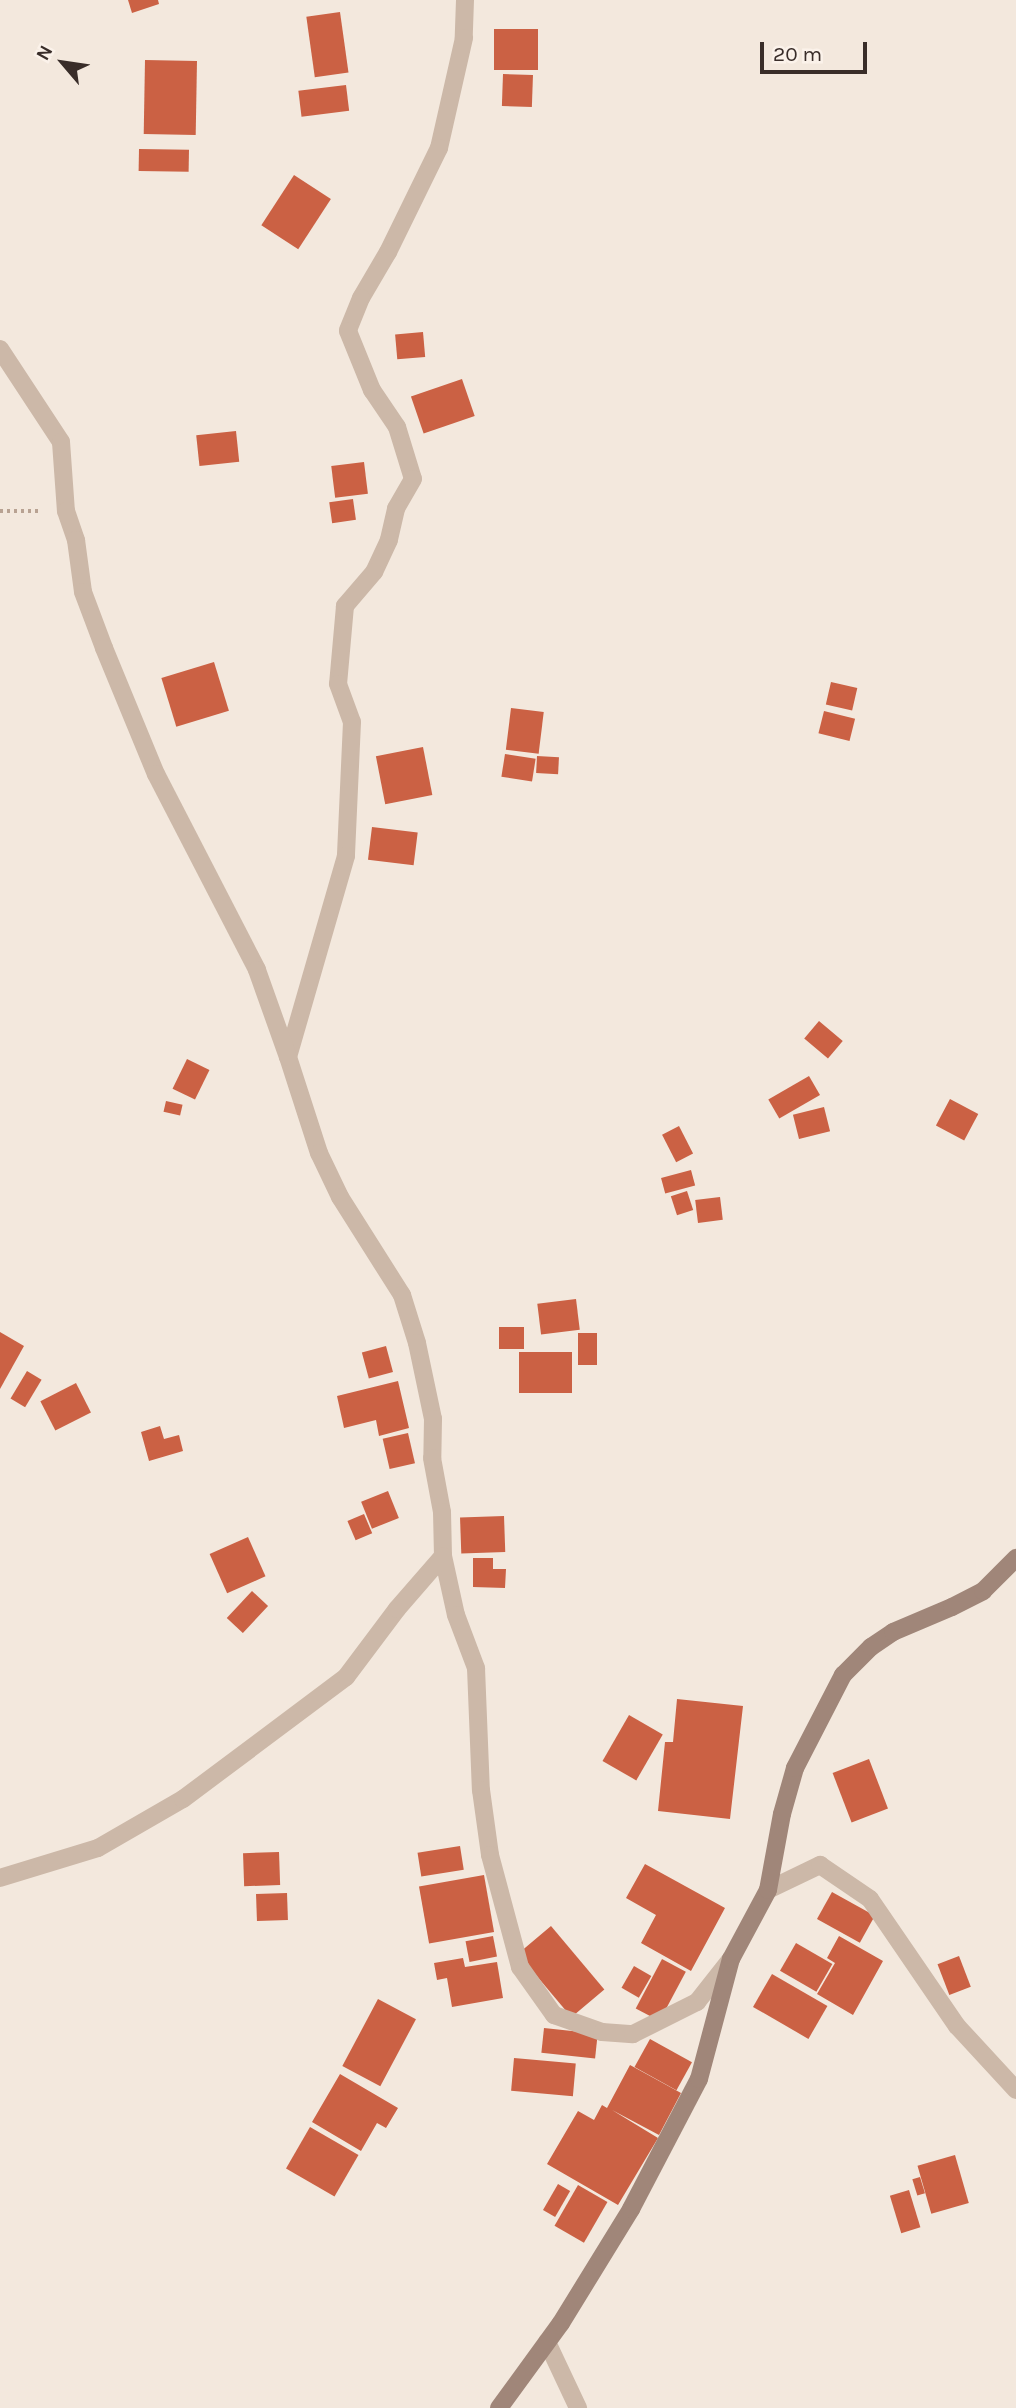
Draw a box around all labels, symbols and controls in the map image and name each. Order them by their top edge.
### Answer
north arrow [28,28,98,98]
scale bar [764,28,871,72]
text: N [32,42,58,64]
text: 20 m [773,42,822,66]

